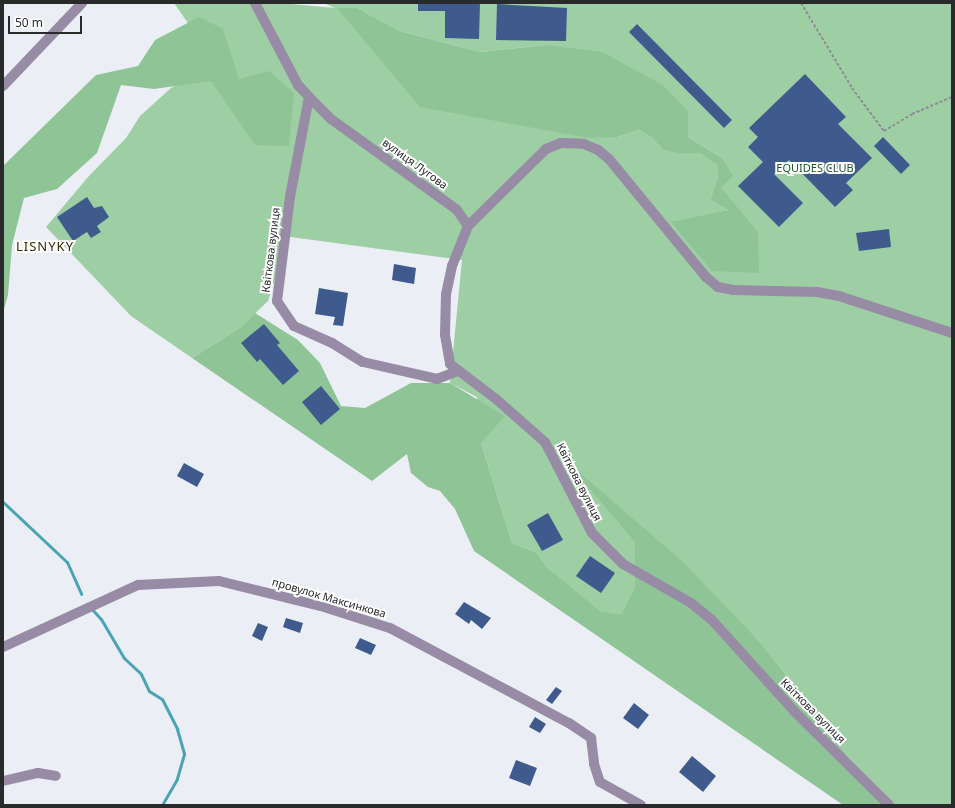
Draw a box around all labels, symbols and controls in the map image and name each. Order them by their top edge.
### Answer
scale bar [10,8,84,34]
text: 50 m [15,14,43,31]
street label: вулиця Лугова [380,136,450,192]
park label: EQUIDES CLUB [776,161,854,175]
street label: Квіткова вулиця [259,207,283,293]
district label: LISNYKY [16,238,74,254]
street label: Квіткова вулиця [554,441,604,523]
street label: провулок Максинкова [271,575,387,621]
street label: Квіткова вулиця [778,676,848,746]

